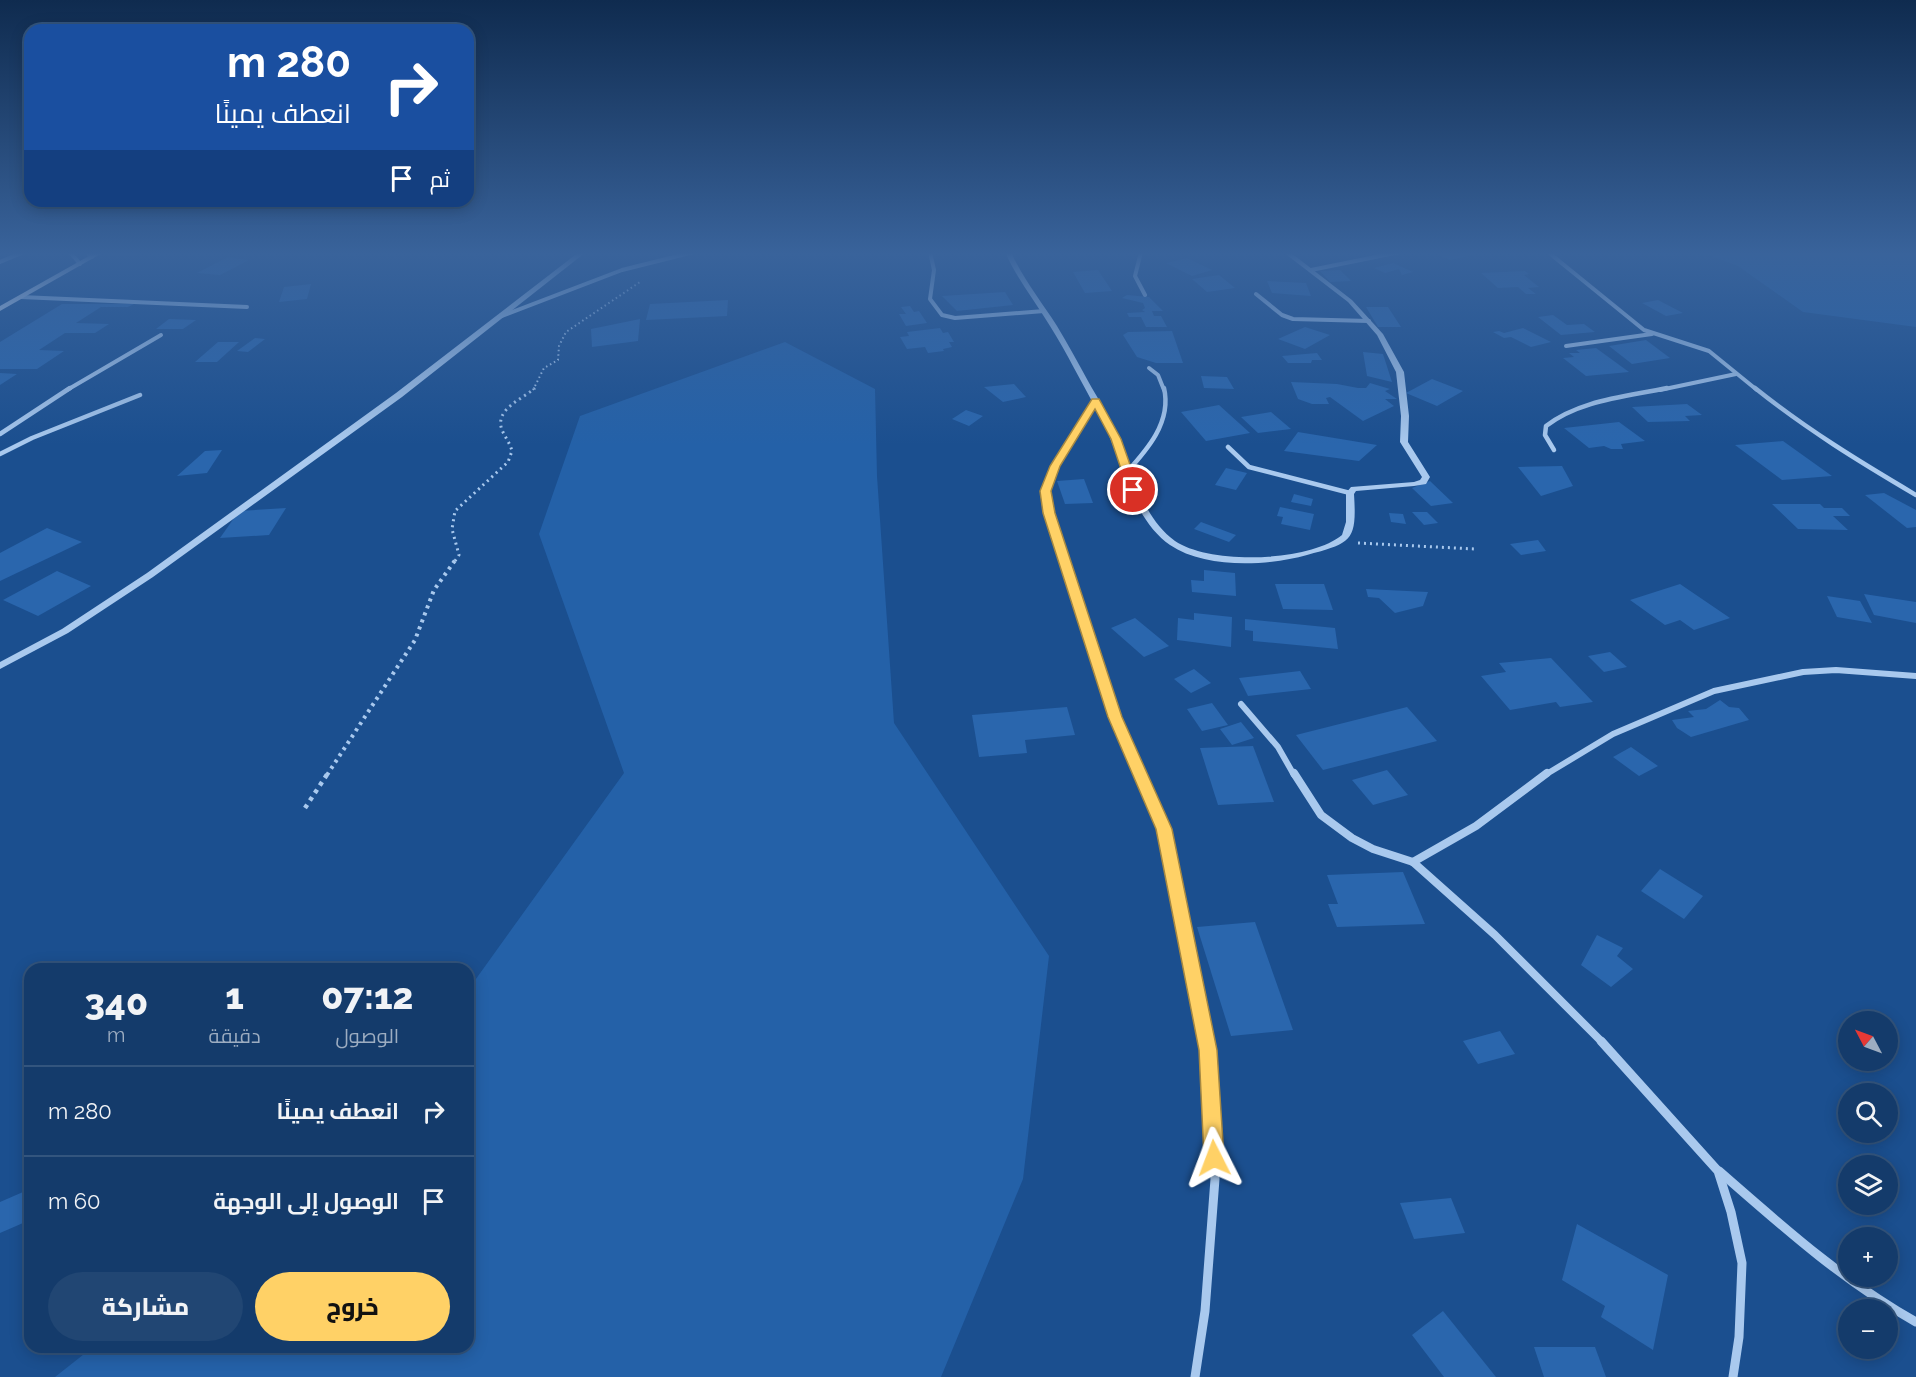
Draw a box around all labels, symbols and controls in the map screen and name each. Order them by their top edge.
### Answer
text: 280 m [227,38,351,87]
icon: right [372,48,450,126]
text: انعطف يمينًا [214,98,351,129]
icon: arrive [385,162,418,195]
text: ثم [430,166,450,192]
pin [1107,464,1158,515]
icon: arrive [1116,473,1149,506]
text: 1 [225,975,244,1017]
text: 07:12 [321,975,413,1017]
text: 340 [85,981,148,1023]
north arrow [1838,1011,1898,1071]
map controls [1838,1011,1898,1359]
text: m [107,1023,125,1047]
text: دقيقة [209,1024,261,1048]
text: الوصول [335,1024,399,1048]
button: search [1838,1083,1898,1143]
icon: right [417,1095,450,1128]
text: 280 m [48,1098,112,1124]
text: انعطف يمينًا [276,1098,399,1124]
position arrow [1182,1126,1246,1190]
button: layers [1838,1155,1898,1215]
icon: arrive [417,1185,450,1218]
text: 60 m [48,1188,101,1214]
text: الوصول إلى الوجهة [213,1188,399,1214]
button: + [1838,1227,1898,1287]
button: مشاركة [48,1272,243,1341]
button: خروج [255,1272,450,1341]
button: − [1838,1299,1898,1359]

